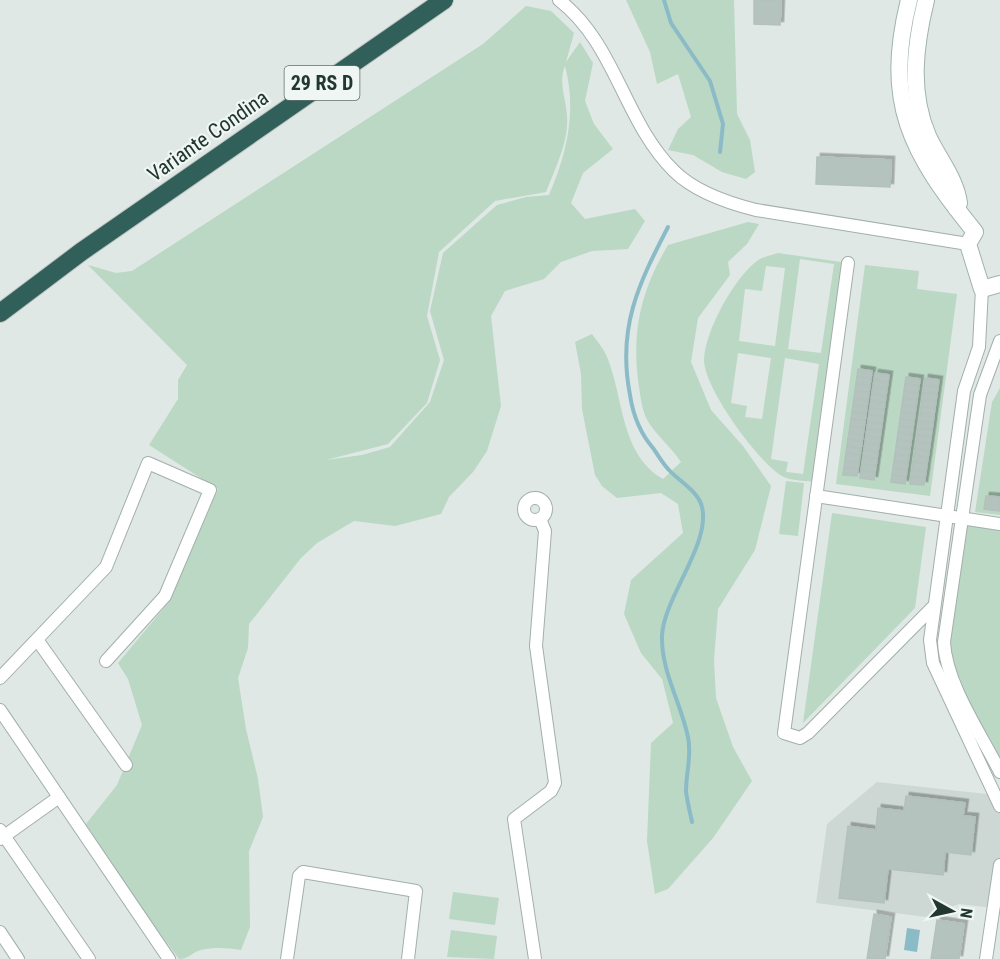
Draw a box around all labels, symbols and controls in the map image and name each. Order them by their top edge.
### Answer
road number: 29 RS D [284,66,360,100]
street label: Variante Condina [143,86,273,186]
north arrow [922,881,982,941]
text: N [956,907,976,919]

